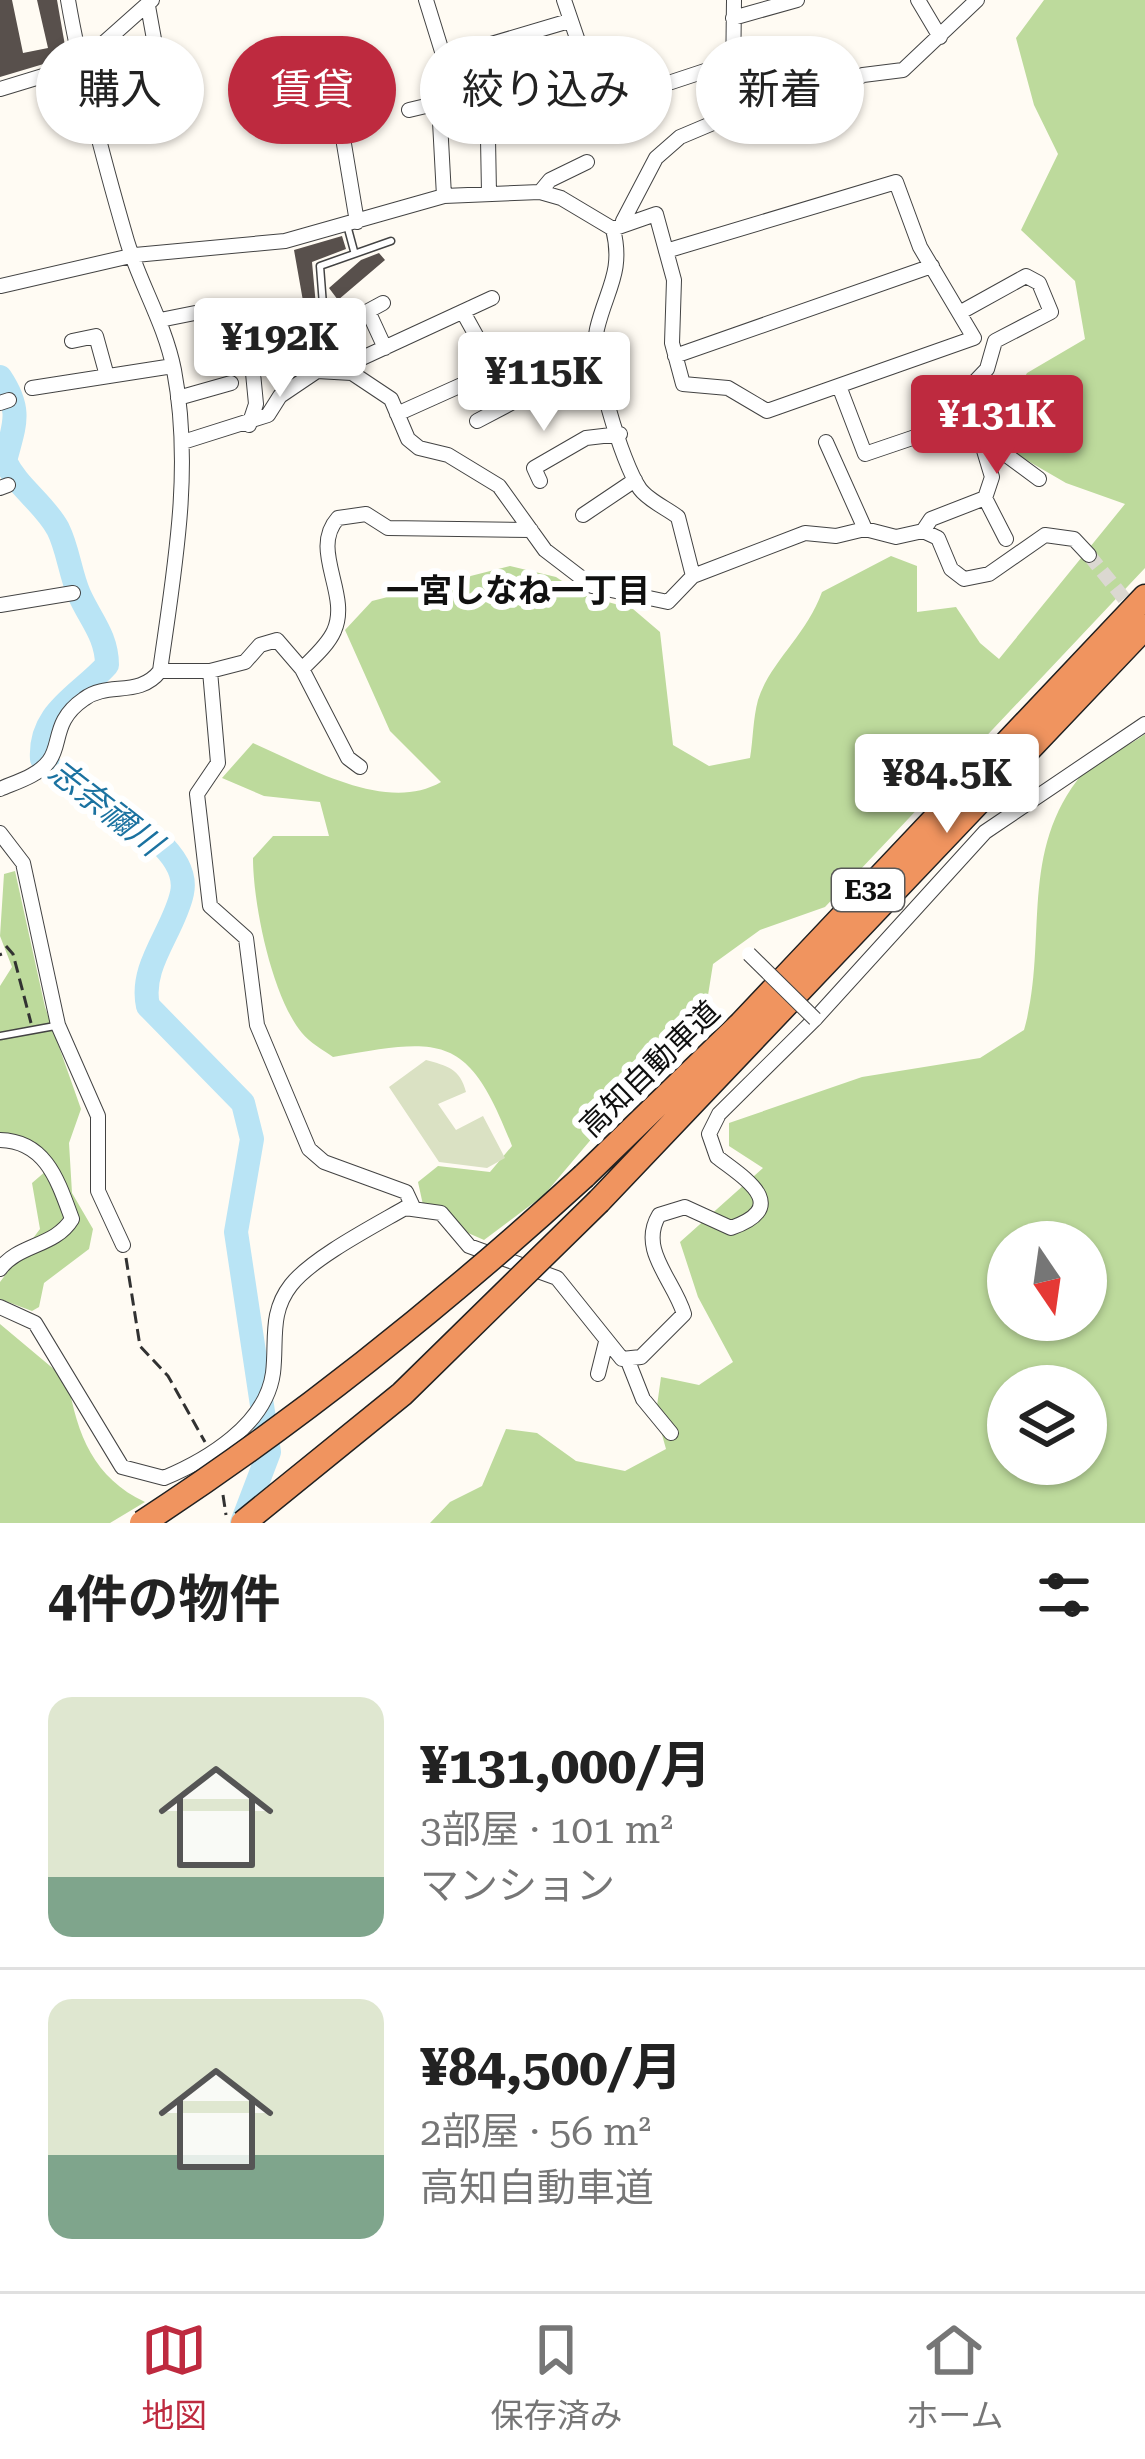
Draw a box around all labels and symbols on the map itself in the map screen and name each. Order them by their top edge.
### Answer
pin: ¥192K [196,298,364,400]
pin: ¥115K [460,332,628,434]
pin: ¥131K [913,375,1081,477]
district label: 一宮しなね一丁目 [386,571,650,610]
pin: ¥84.5K [849,734,1045,836]
water label: 志奈禰川 [42,751,172,865]
road number: E32 [832,869,904,911]
street label: 高知自動車道 [573,994,727,1144]
north arrow [987,1221,1107,1341]

